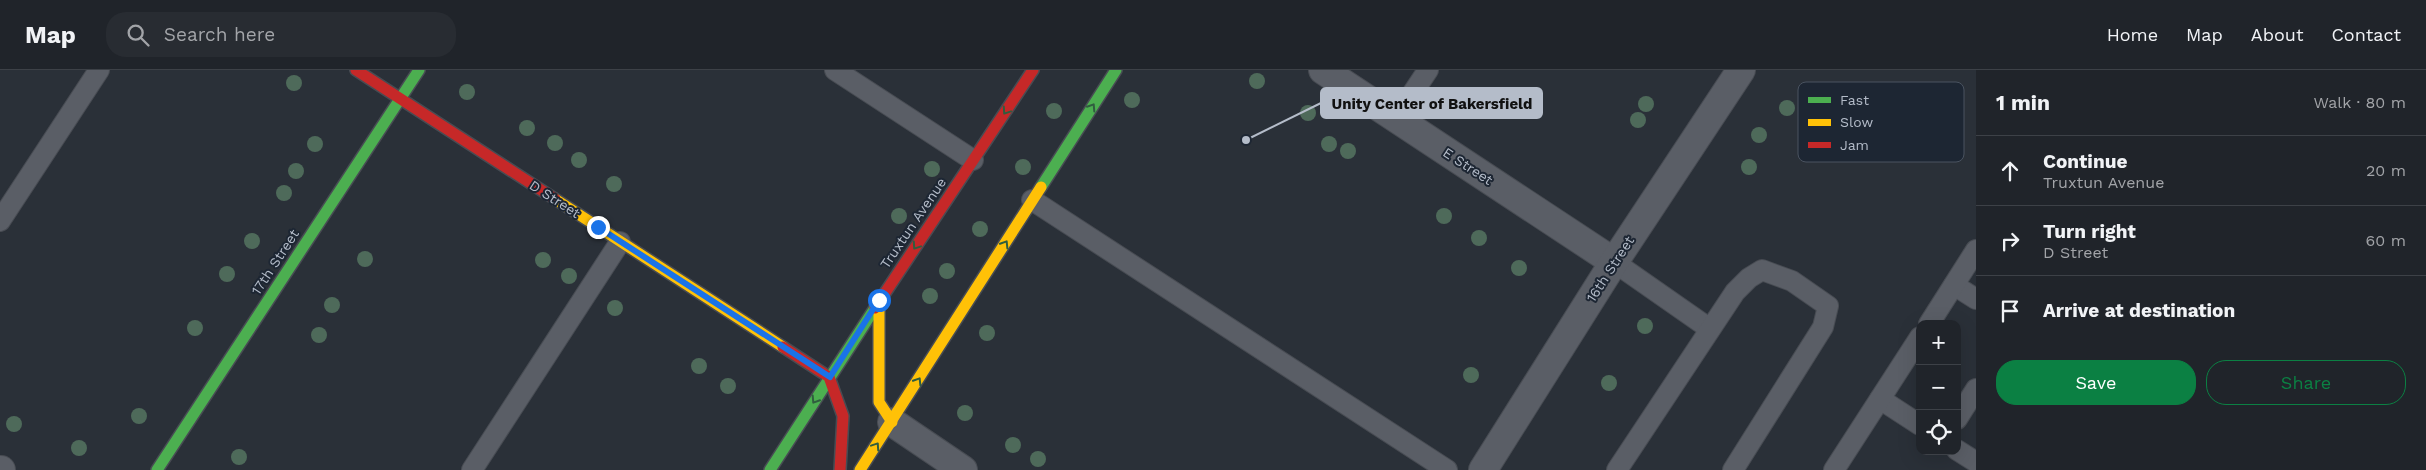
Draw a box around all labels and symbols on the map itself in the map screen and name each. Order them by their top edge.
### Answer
legend [1798,82,1964,162]
callout: Unity Center of Bakersfield [1321,88,1542,118]
text: Fast [1840,92,1869,108]
text: Unity Center of Bakersfield [1332,95,1532,113]
one-way arrow [1086,103,1096,112]
one-way arrow [1003,105,1012,114]
text: Slow [1840,114,1873,130]
text: Jam [1840,137,1869,153]
street label: E Street [1440,144,1496,188]
street label: Truxtun Avenue [877,174,949,272]
street label: D Street [527,177,583,221]
route end [587,216,610,239]
street label: 17th Street [248,226,302,298]
street label: 16th Street [1583,233,1637,305]
one-way arrow [913,240,922,249]
one-way arrow [998,240,1008,249]
route start [868,289,891,312]
one-way arrow [912,377,921,387]
one-way arrow [811,395,821,404]
one-way arrow [870,442,879,452]

